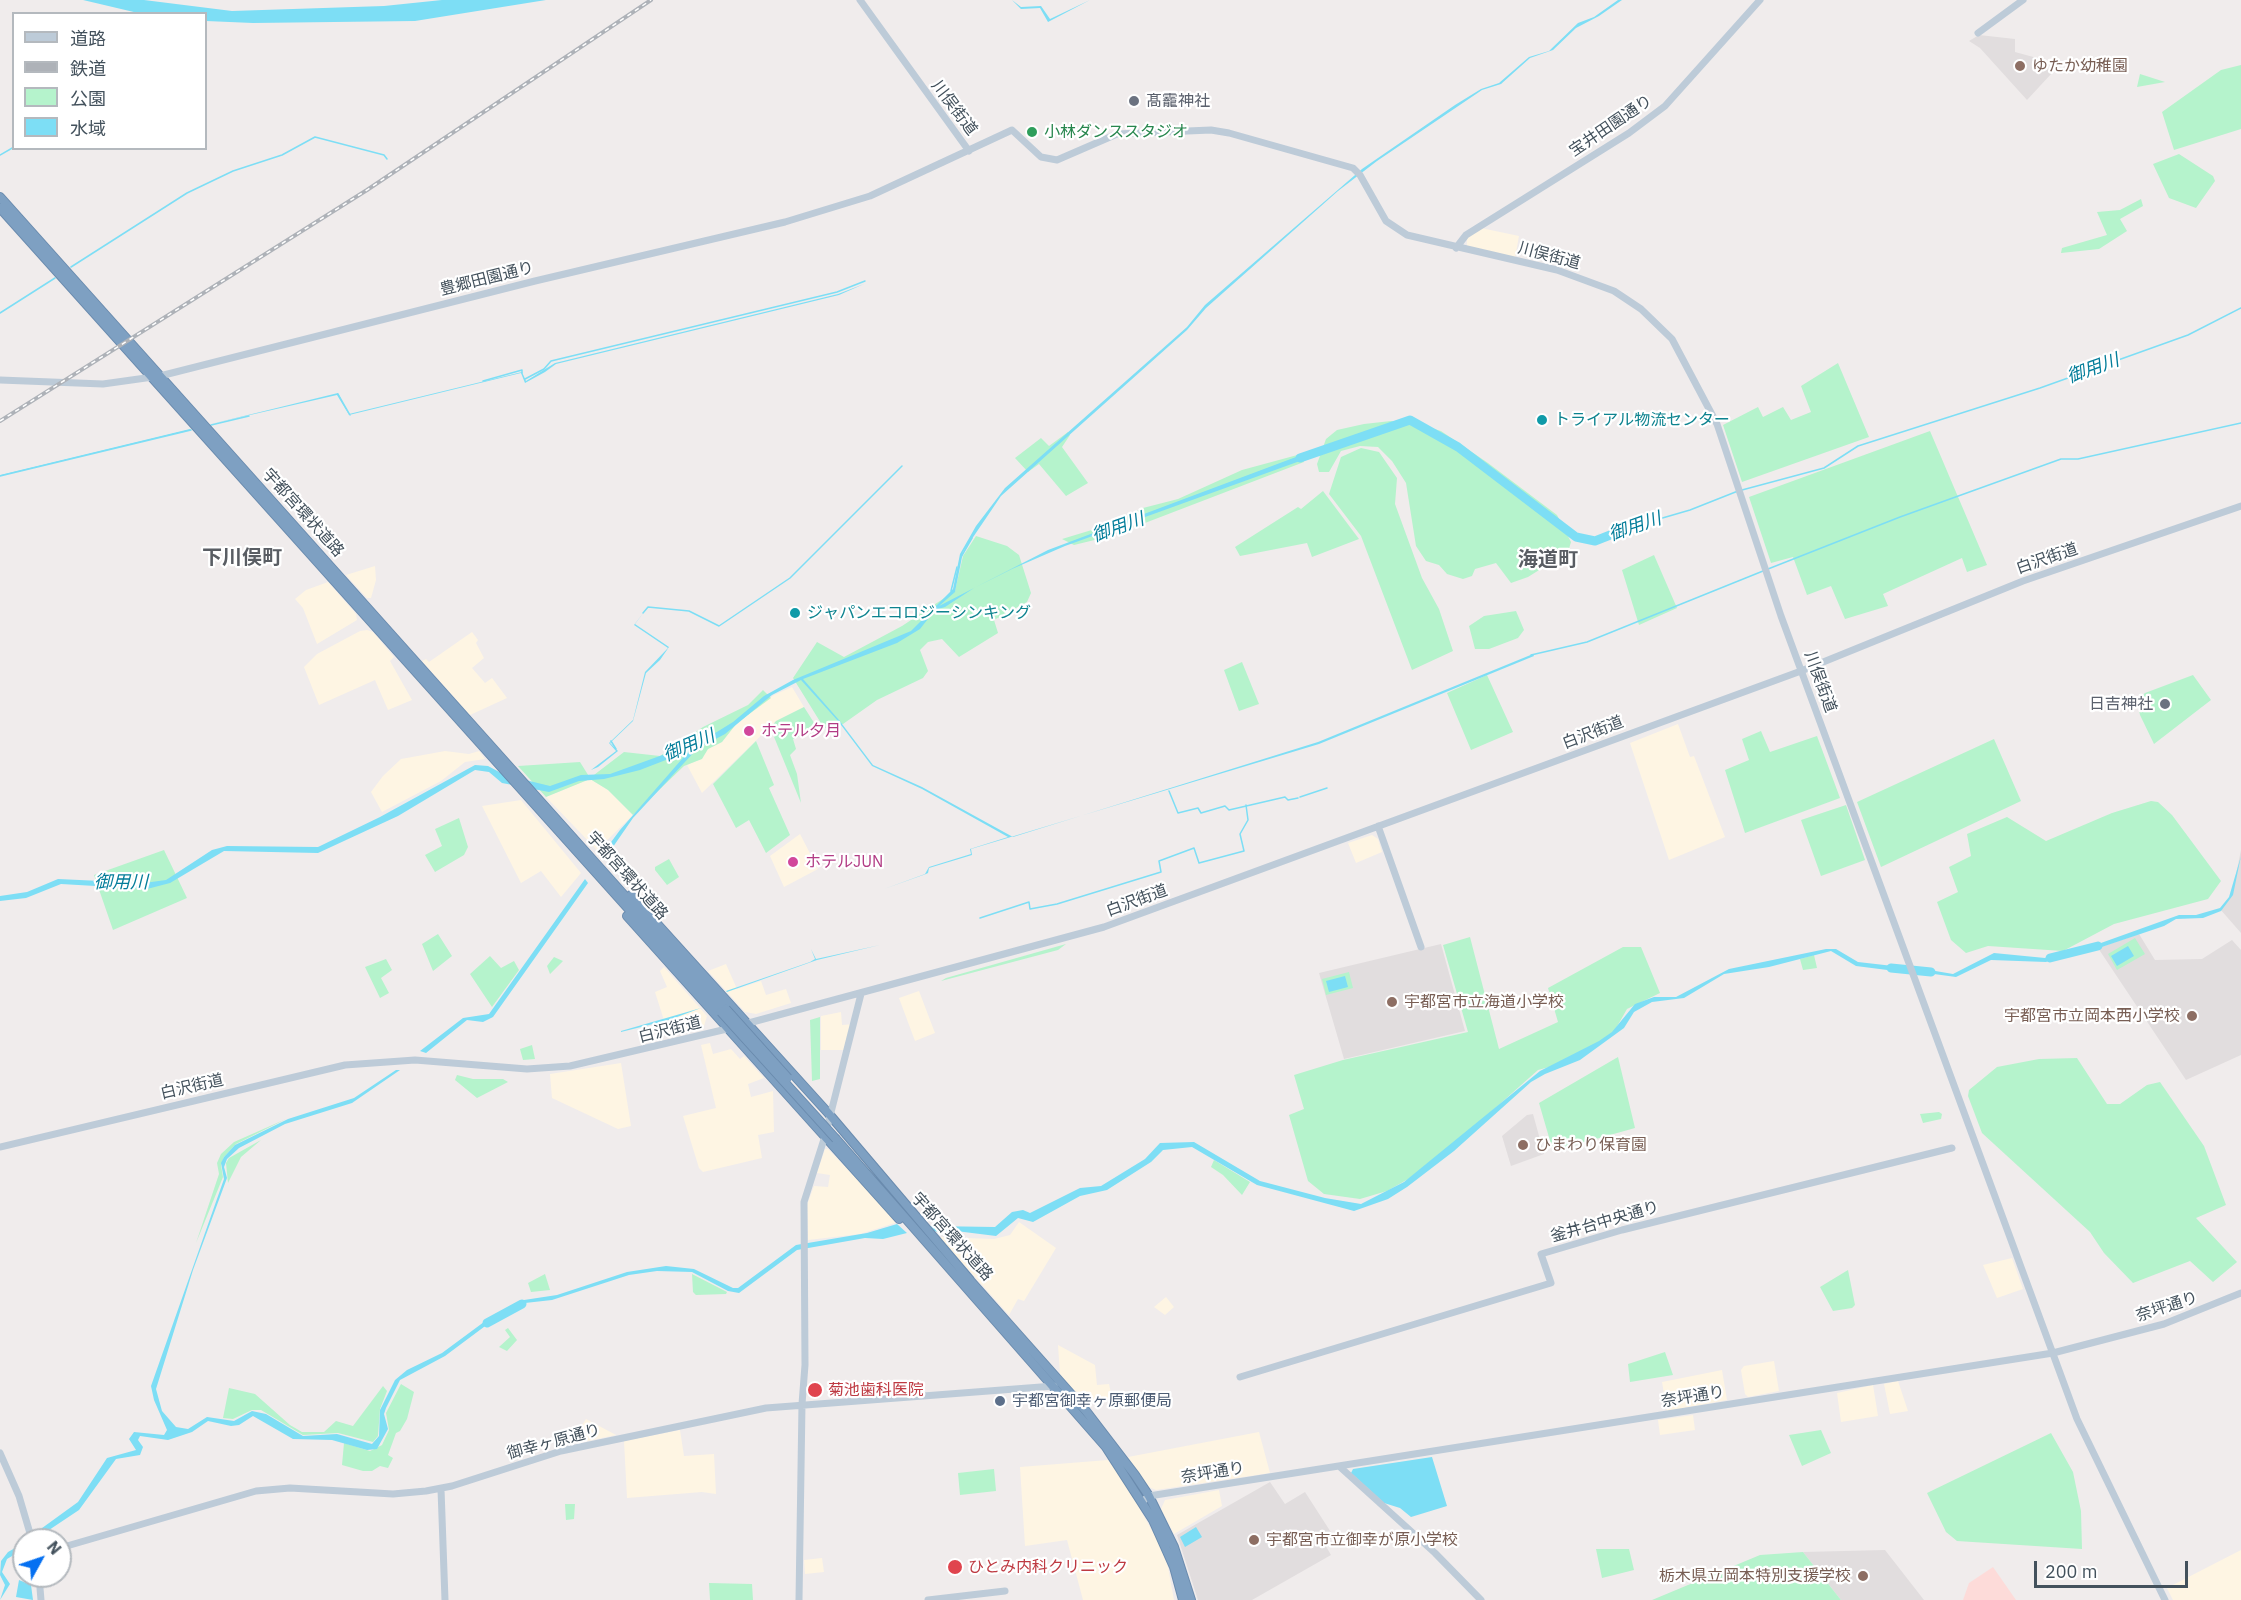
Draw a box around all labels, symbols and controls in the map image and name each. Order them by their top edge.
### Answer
legend [12,12,207,150]
text: 道路 [70,27,106,50]
place label: ゆたか幼稚園 [2032,56,2128,76]
text: 鉄道 [70,57,106,80]
marker: ゆたか幼稚園 [2013,59,2027,73]
street label: 川俣街道 [927,77,981,139]
text: 公園 [70,87,106,110]
place label: 髙靇神社 [1146,91,1210,111]
street label: 宝井田園通り [1566,91,1656,161]
marker: 髙靇神社 [1127,94,1141,108]
text: 水域 [70,117,106,140]
place label: 小林ダンススタジオ [1044,122,1188,142]
marker: 小林ダンススタジオ [1025,125,1039,139]
street label: 川俣街道 [1516,238,1582,274]
street label: 豊郷田園通り [438,258,536,300]
water label: 御用川 [2064,350,2122,388]
place label: トライアル物流センター [1554,410,1730,430]
marker: トライアル物流センター [1535,413,1549,427]
street label: 宇都宮環状道路 [258,465,348,561]
water label: 御用川 [1606,508,1664,546]
water label: 御用川 [1089,509,1147,547]
street label: 白沢街道 [2014,540,2080,578]
district label: 下川俣町 [202,546,282,570]
district label: 海道町 [1518,548,1578,572]
place label: ジャパンエコロジーシンキング [807,603,1031,623]
marker: ジャパンエコロジーシンキング [788,606,802,620]
street label: 川俣街道 [1800,649,1840,715]
place label: 日吉神社 [2089,694,2153,714]
marker: 日吉神社 [2158,697,2172,711]
street label: 白沢街道 [1560,713,1626,753]
place label: ホテル夕月 [761,721,841,741]
marker: ホテル夕月 [742,724,756,738]
water label: 御用川 [660,726,718,766]
street label: 宇都宮環状道路 [582,828,672,924]
place label: ホテルJUN [805,852,883,872]
marker: ホテルJUN [786,855,800,869]
water label: 御用川 [94,872,148,894]
street label: 白沢街道 [1104,881,1170,921]
place label: 宇都宮市立海道小学校 [1404,992,1564,1012]
marker: 宇都宮市立海道小学校 [1385,995,1399,1009]
place label: 宇都宮市立岡本西小学校 [2004,1006,2180,1026]
marker: 宇都宮市立岡本西小学校 [2185,1009,2199,1023]
street label: 白沢街道 [637,1013,703,1047]
street label: 白沢街道 [159,1070,225,1104]
place label: ひまわり保育園 [1535,1135,1647,1155]
marker: ひまわり保育園 [1516,1138,1530,1152]
street label: 宇都宮環状道路 [907,1189,997,1285]
street label: 釜井台中央通り [1549,1197,1661,1247]
street label: 奈坪通り [2134,1288,2200,1326]
place label: 菊池歯科医院 [828,1380,924,1400]
marker: 菊池歯科医院 [806,1381,824,1399]
street label: 奈坪通り [1660,1383,1726,1411]
place label: 宇都宮御幸ヶ原郵便局 [1012,1391,1172,1411]
marker: 宇都宮御幸ヶ原郵便局 [993,1394,1007,1408]
street label: 御幸ヶ原通り [505,1420,603,1464]
street label: 奈坪通り [1180,1459,1246,1487]
north arrow [12,1528,72,1588]
place label: 宇都宮市立御幸が原小学校 [1266,1530,1458,1550]
marker: 宇都宮市立御幸が原小学校 [1247,1533,1261,1547]
text: N [43,1537,66,1559]
scale bar [2037,1549,2192,1587]
place label: ひとみ内科クリニック [968,1557,1128,1577]
marker: ひとみ内科クリニック [946,1558,964,1576]
text: 200 m [2045,1560,2097,1583]
place label: 栃木県立岡本特別支援学校 [1659,1566,1851,1586]
marker: 栃木県立岡本特別支援学校 [1856,1569,1870,1583]

